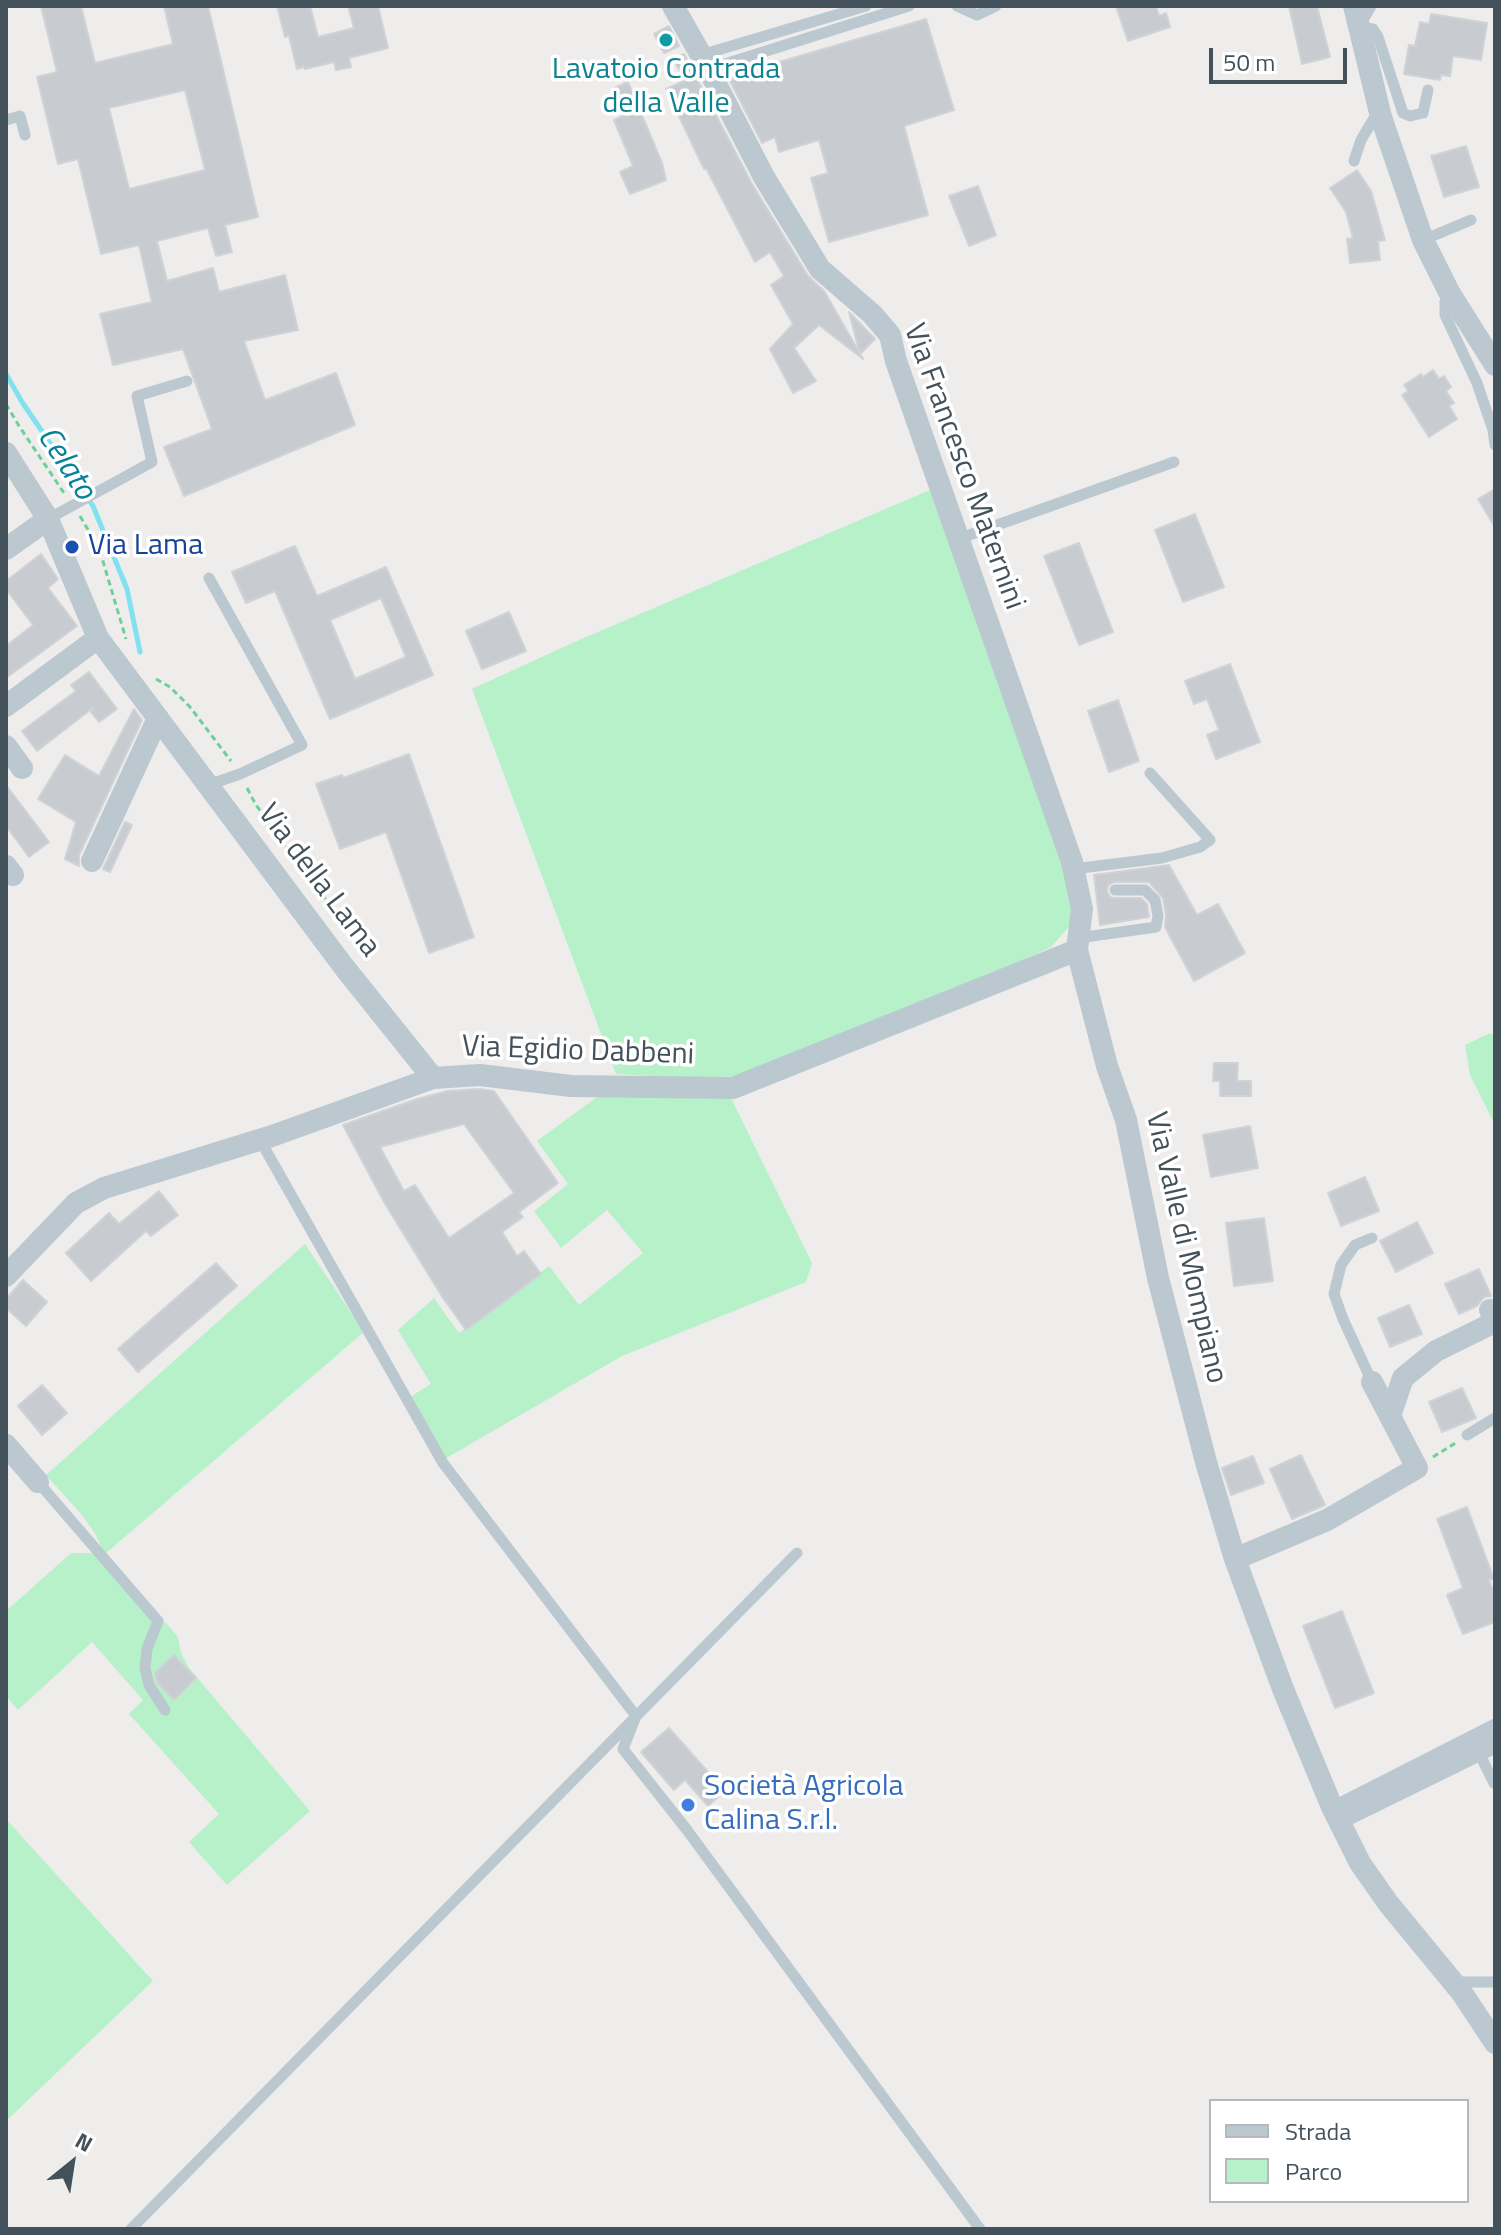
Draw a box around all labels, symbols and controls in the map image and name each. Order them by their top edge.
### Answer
marker: Lavatoio Contrada della Valle [657,31,675,49]
scale bar [1213,32,1351,82]
text: 50 m [1223,44,1275,80]
place label: Lavatoio Contrada della Valle [552,53,780,124]
street label: Via Francesco Maternini [895,319,1031,615]
water label: Celato [27,420,103,508]
place label: Via Lama [88,529,203,565]
marker: Via Lama [63,538,81,556]
street label: Via della Lama [249,798,387,964]
street label: Via Egidio Dabbeni [461,1030,695,1074]
street label: Via Valle di Mompiano [1136,1109,1234,1387]
place label: Società Agricola Calina S.r.l. [704,1770,904,1840]
marker: Società Agricola Calina S.r.l. [679,1796,697,1814]
legend [1209,2099,1469,2203]
text: Strada [1285,2113,1351,2149]
north arrow [32,2123,112,2203]
text: N [69,2124,99,2161]
text: Parco [1285,2153,1342,2189]

